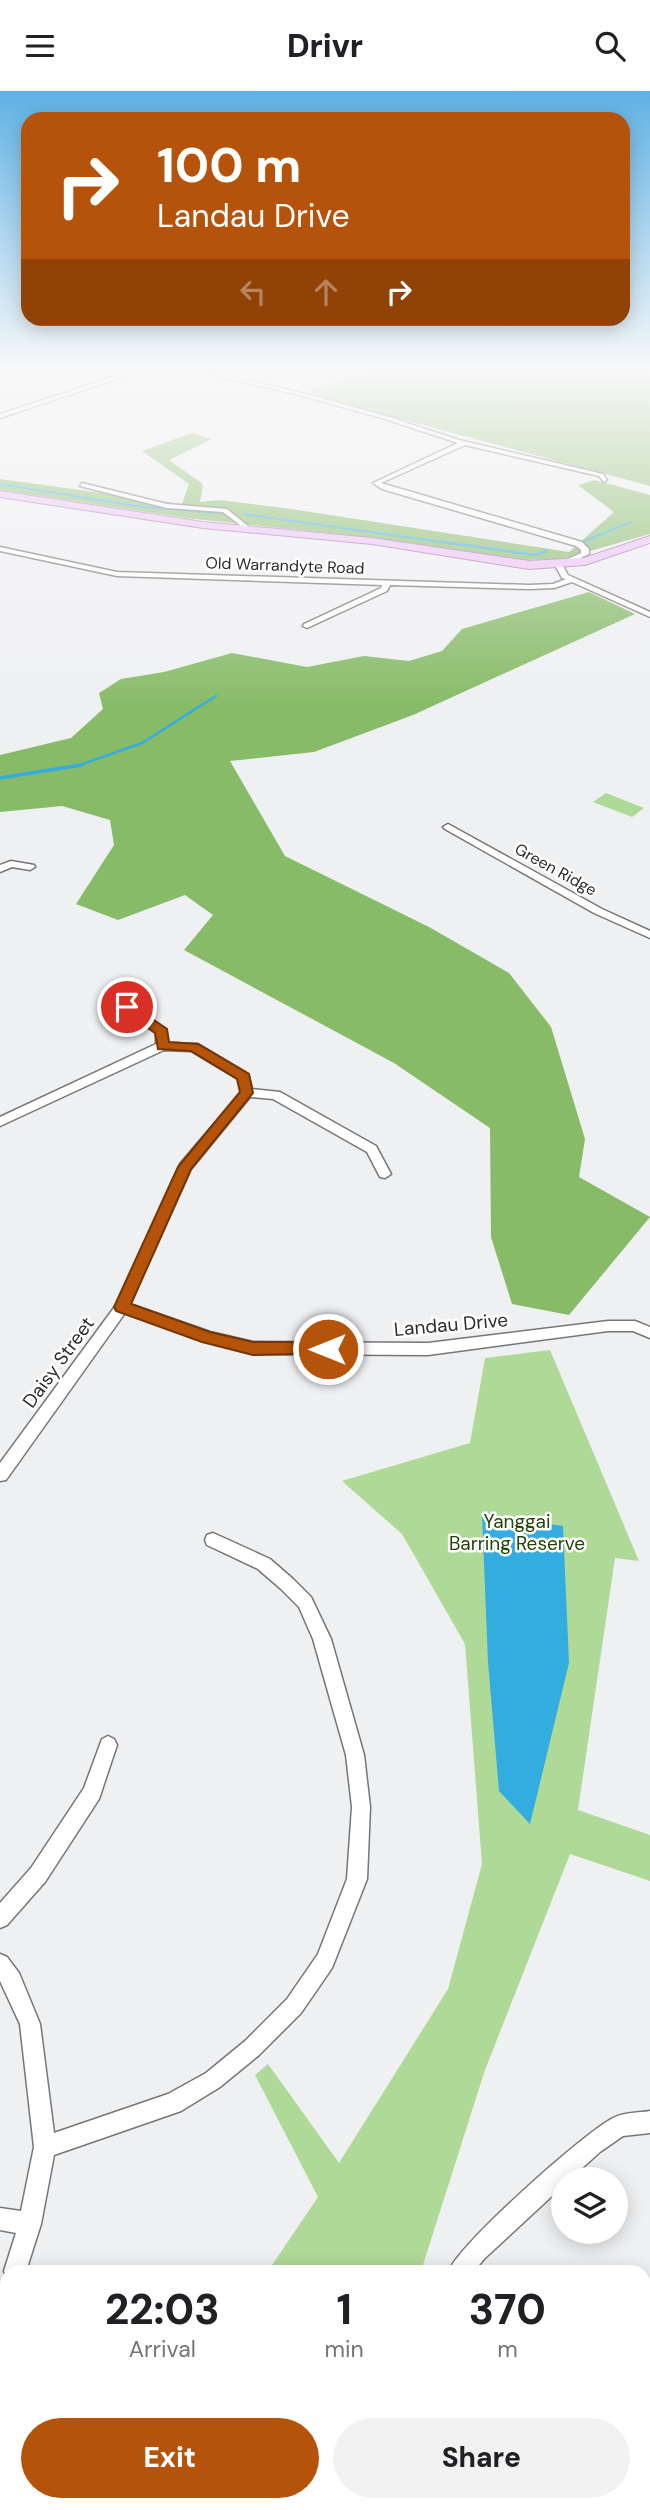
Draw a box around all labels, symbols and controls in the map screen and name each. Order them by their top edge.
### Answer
text: Drivr [287,25,363,67]
icon: menu [21,27,59,65]
icon: search [591,27,629,65]
text: 100 m [157,133,301,197]
icon: right [42,140,133,231]
text: Landau Drive [157,195,350,237]
icon: left [234,273,272,311]
icon: ahead [307,273,345,311]
icon: right [380,273,418,311]
street label: Old Warrandyte Road [205,552,365,579]
street label: Green Ridge [511,838,600,901]
pin [97,977,157,1037]
icon: arrive [108,988,146,1026]
street label: Landau Drive [393,1307,509,1342]
street label: Daisy Street [17,1312,100,1413]
position arrow [291,1312,365,1386]
park label: Yanggai Barring Reserve [449,1509,585,1556]
map controls [551,2167,628,2244]
button: layers [551,2167,628,2244]
text: 22:03 [105,2282,220,2337]
text: 1 [336,2282,352,2337]
text: 370 [469,2282,546,2337]
text: Arrival [129,2334,196,2364]
text: min [325,2334,364,2364]
text: m [497,2334,518,2364]
button: Exit [21,2418,319,2498]
button: Share [333,2418,630,2498]

